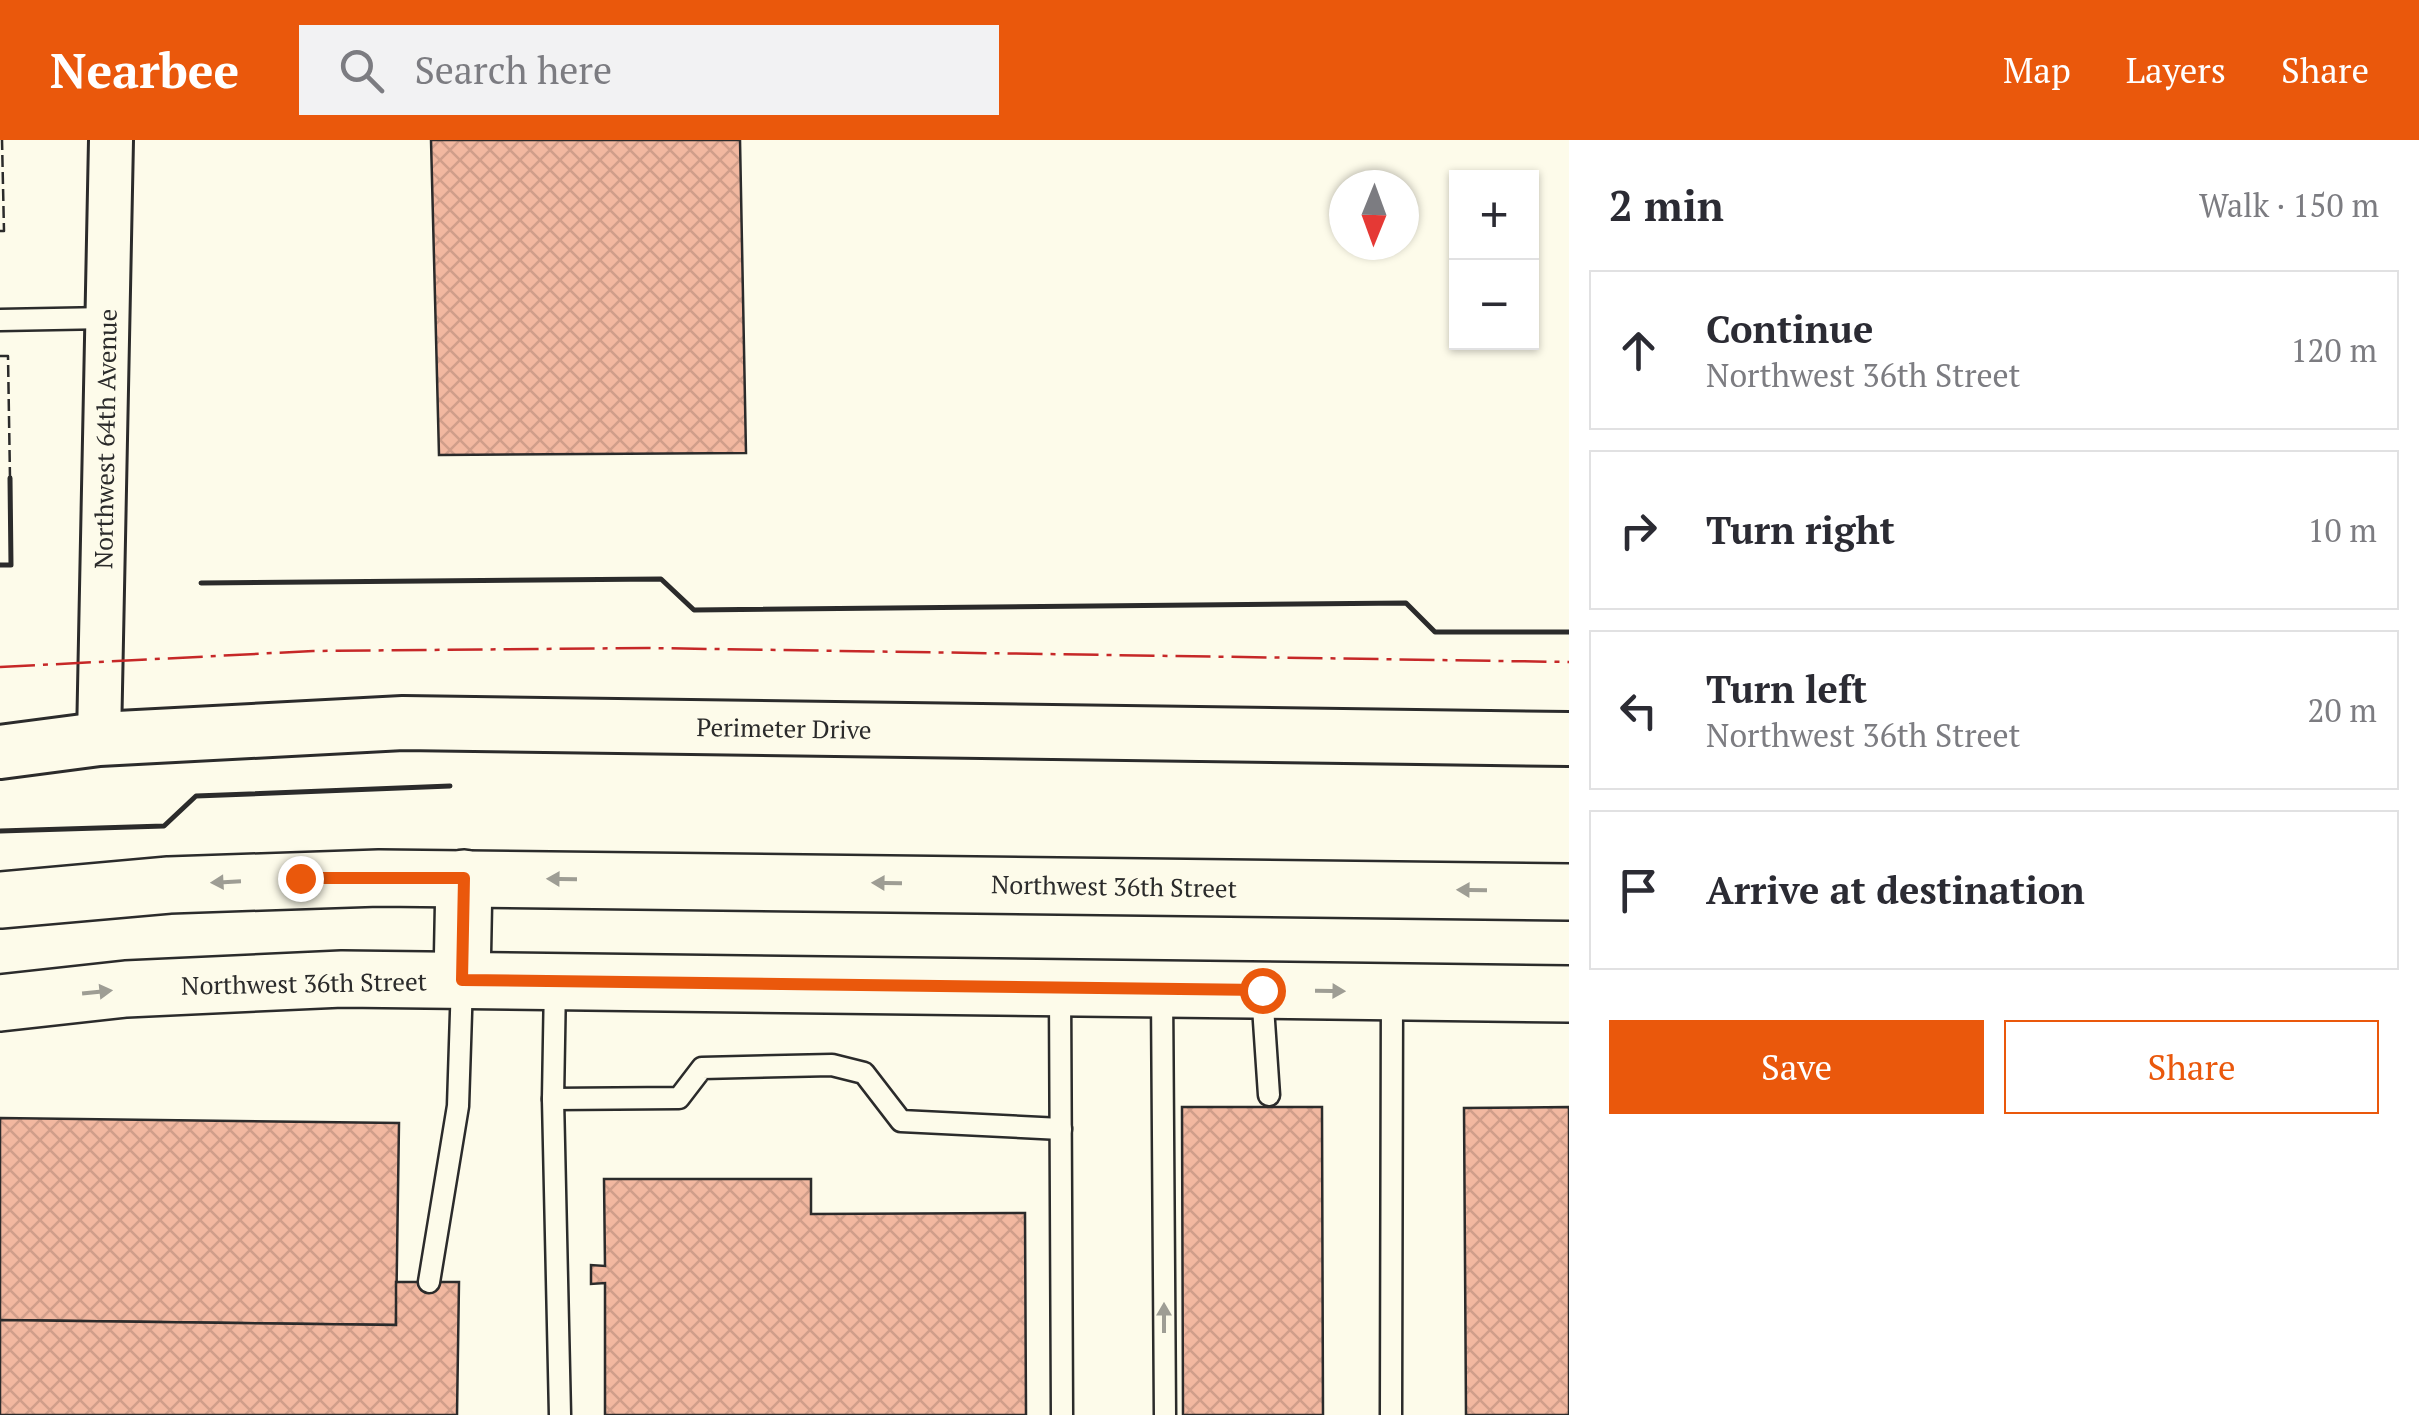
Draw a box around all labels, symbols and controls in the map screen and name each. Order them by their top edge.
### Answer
search box [299,25,999,115]
text: Nearbee [50,38,239,102]
icon: search [334,43,389,98]
text: Search here [414,45,612,95]
text: Map [2003,47,2071,93]
text: Layers [2126,47,2226,93]
text: Share [2281,47,2369,93]
north arrow [1329,170,1419,260]
map controls [1449,170,1539,350]
button: + [1449,170,1539,260]
text: 2 min [1609,177,1724,233]
text: Walk · 150 m [2199,184,2379,226]
button: − [1449,260,1539,350]
text: Continue [1706,304,1873,354]
street label: Northwest 64th Avenue [86,309,124,569]
icon: ahead [1611,323,1666,378]
text: 120 m [2290,329,2377,371]
text: Northwest 36th Street [1706,354,2021,396]
icon: right [1611,503,1666,558]
text: Turn right [1706,505,1895,555]
text: 10 m [2307,509,2377,551]
text: Turn left [1706,664,1867,714]
icon: left [1611,683,1666,738]
text: 20 m [2307,689,2377,731]
street label: Perimeter Drive [696,710,872,746]
text: Northwest 36th Street [1706,714,2021,756]
route end [278,856,324,902]
icon: arrive [1611,863,1666,918]
text: Arrive at destination [1706,865,2085,915]
street label: Northwest 36th Street [991,867,1237,905]
one-way arrow [545,871,577,887]
one-way arrow [210,874,242,890]
one-way arrow [870,875,902,891]
one-way arrow [1455,882,1487,898]
street label: Northwest 36th Street [181,964,427,1002]
route start [1240,968,1286,1014]
one-way arrow [1314,983,1346,999]
one-way arrow [82,984,113,1000]
button: Save [1609,1020,1984,1114]
button: Share [2004,1020,2379,1114]
one-way arrow [1156,1301,1172,1333]

